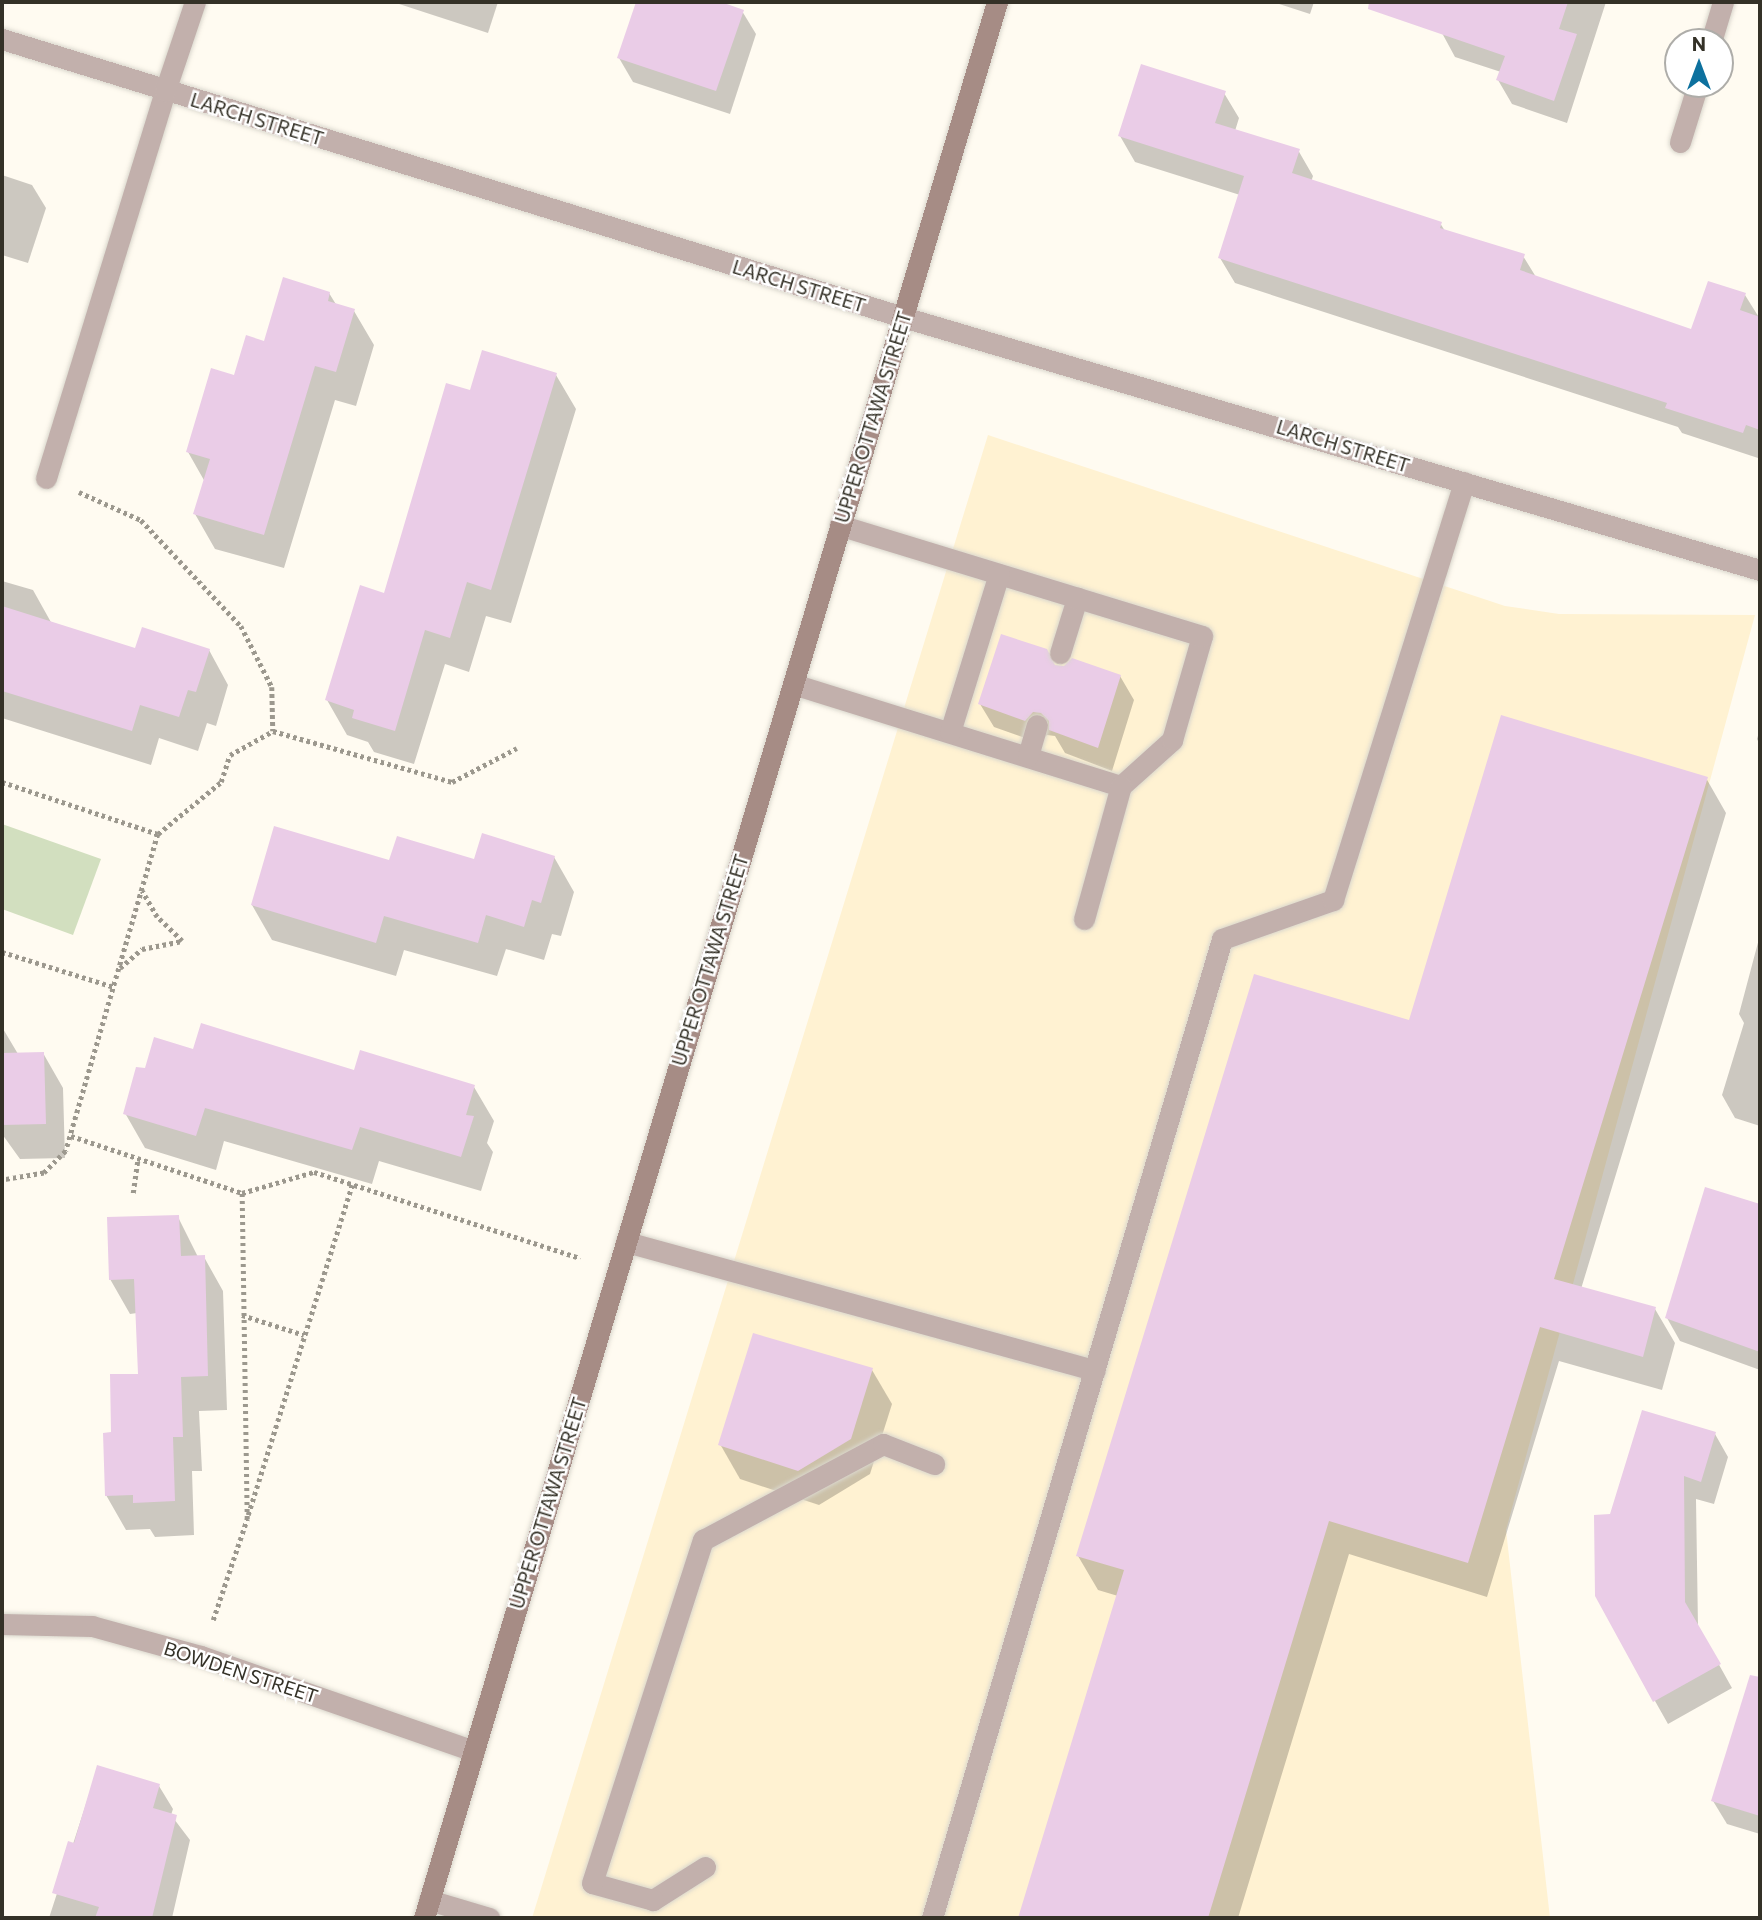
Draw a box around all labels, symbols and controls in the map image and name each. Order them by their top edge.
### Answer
north arrow [1664,28,1734,98]
text: N [1692,32,1706,55]
street label: LARCH STREET [188,88,326,150]
street label: LARCH STREET [730,255,868,317]
street label: UPPER OTTAWA STREET [830,308,916,526]
street label: LARCH STREET [1274,415,1412,477]
street label: UPPER OTTAWA STREET [667,851,753,1069]
street label: UPPER OTTAWA STREET [505,1394,591,1612]
street label: BOWDEN STREET [161,1636,321,1708]

